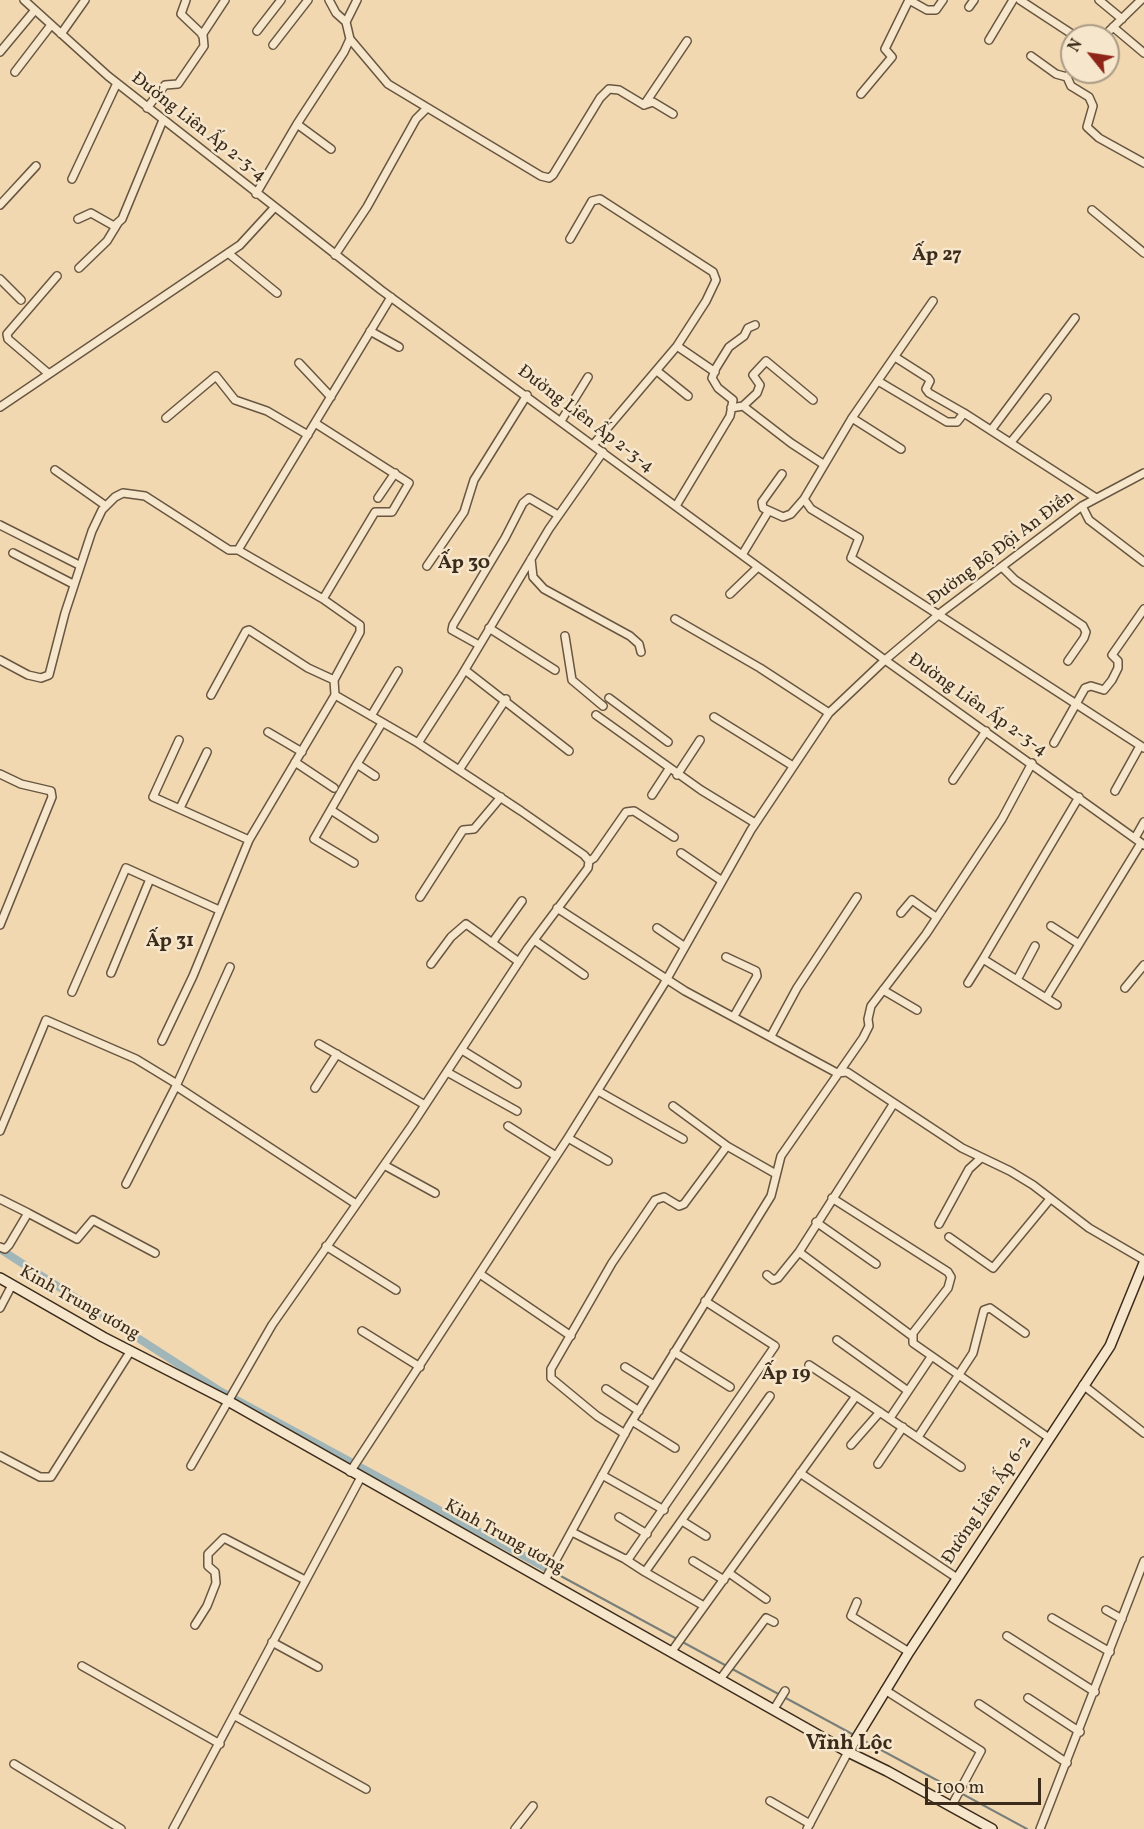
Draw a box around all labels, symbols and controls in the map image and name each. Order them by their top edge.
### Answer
north arrow [1060,24,1120,84]
text: N [1064,35,1089,57]
street label: Đường Liên Ấp 2-3-4 [126,69,270,187]
district label: Ấp 27 [912,244,962,268]
street label: Đường Liên Ấp 2-3-4 [512,362,658,478]
street label: Đường Bộ Đội An Điền [924,487,1080,611]
district label: Ấp 30 [438,552,490,576]
street label: Đường Liên Ấp 2-3-4 [903,650,1051,762]
district label: Ấp 31 [146,930,194,954]
street label: Kinh Trung ương [15,1262,143,1346]
district label: Ấp 19 [761,1363,811,1387]
street label: Đường Liên Ấp 6-2 [939,1433,1037,1569]
street label: Kinh Trung ương [440,1496,568,1580]
district label: Vĩnh Lộc [806,1732,892,1758]
scale bar [928,1766,1044,1804]
text: 100 m [936,1776,985,1801]

